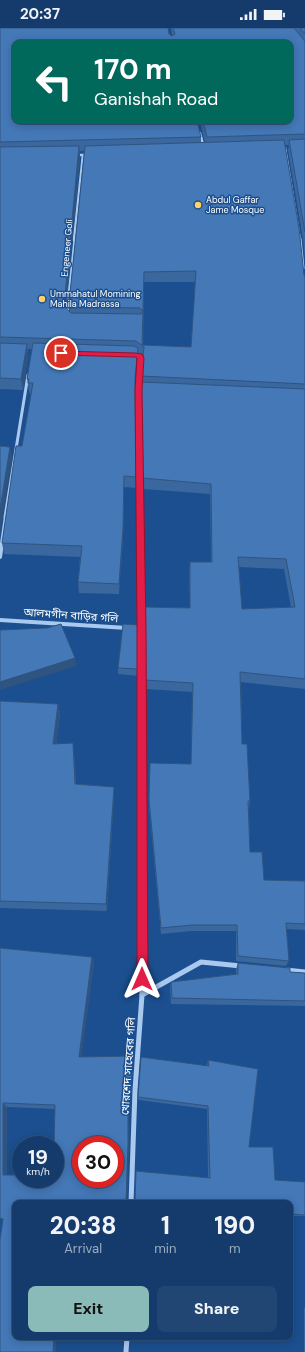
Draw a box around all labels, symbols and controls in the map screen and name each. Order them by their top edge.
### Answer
text: 20:37 [20,4,60,24]
text: 170 m [94,51,172,88]
icon: left [28,56,80,108]
text: Ganishah Road [94,87,218,111]
place label: Abdul Gaffar Jame Mosque [206,194,264,216]
marker: Abdul Gaffar Jame Mosque [193,200,203,210]
street label: Engeneer Goli [59,219,75,277]
place label: Ummahatul Momining Mahila Madrassa [50,288,140,310]
marker: Ummahatul Momining Mahila Madrassa [37,294,47,304]
pin [44,336,78,370]
icon: arrive [50,342,72,364]
street label: আলমগীন বাড়ির গলি [22,605,120,625]
position arrow [121,958,163,1000]
street label: খোরশেদ সাহেবের গলি [118,1016,138,1115]
speed limit sign: 30 [72,1136,124,1188]
text: 19 [28,1144,48,1170]
text: km/h [26,1165,50,1178]
text: 20:38 [50,1210,116,1241]
text: 1 [161,1210,170,1241]
text: 190 [214,1210,255,1241]
text: Arrival [64,1240,102,1257]
text: min [154,1240,176,1257]
text: m [229,1240,241,1257]
button: Exit [28,1286,149,1332]
button: Share [157,1286,277,1332]

